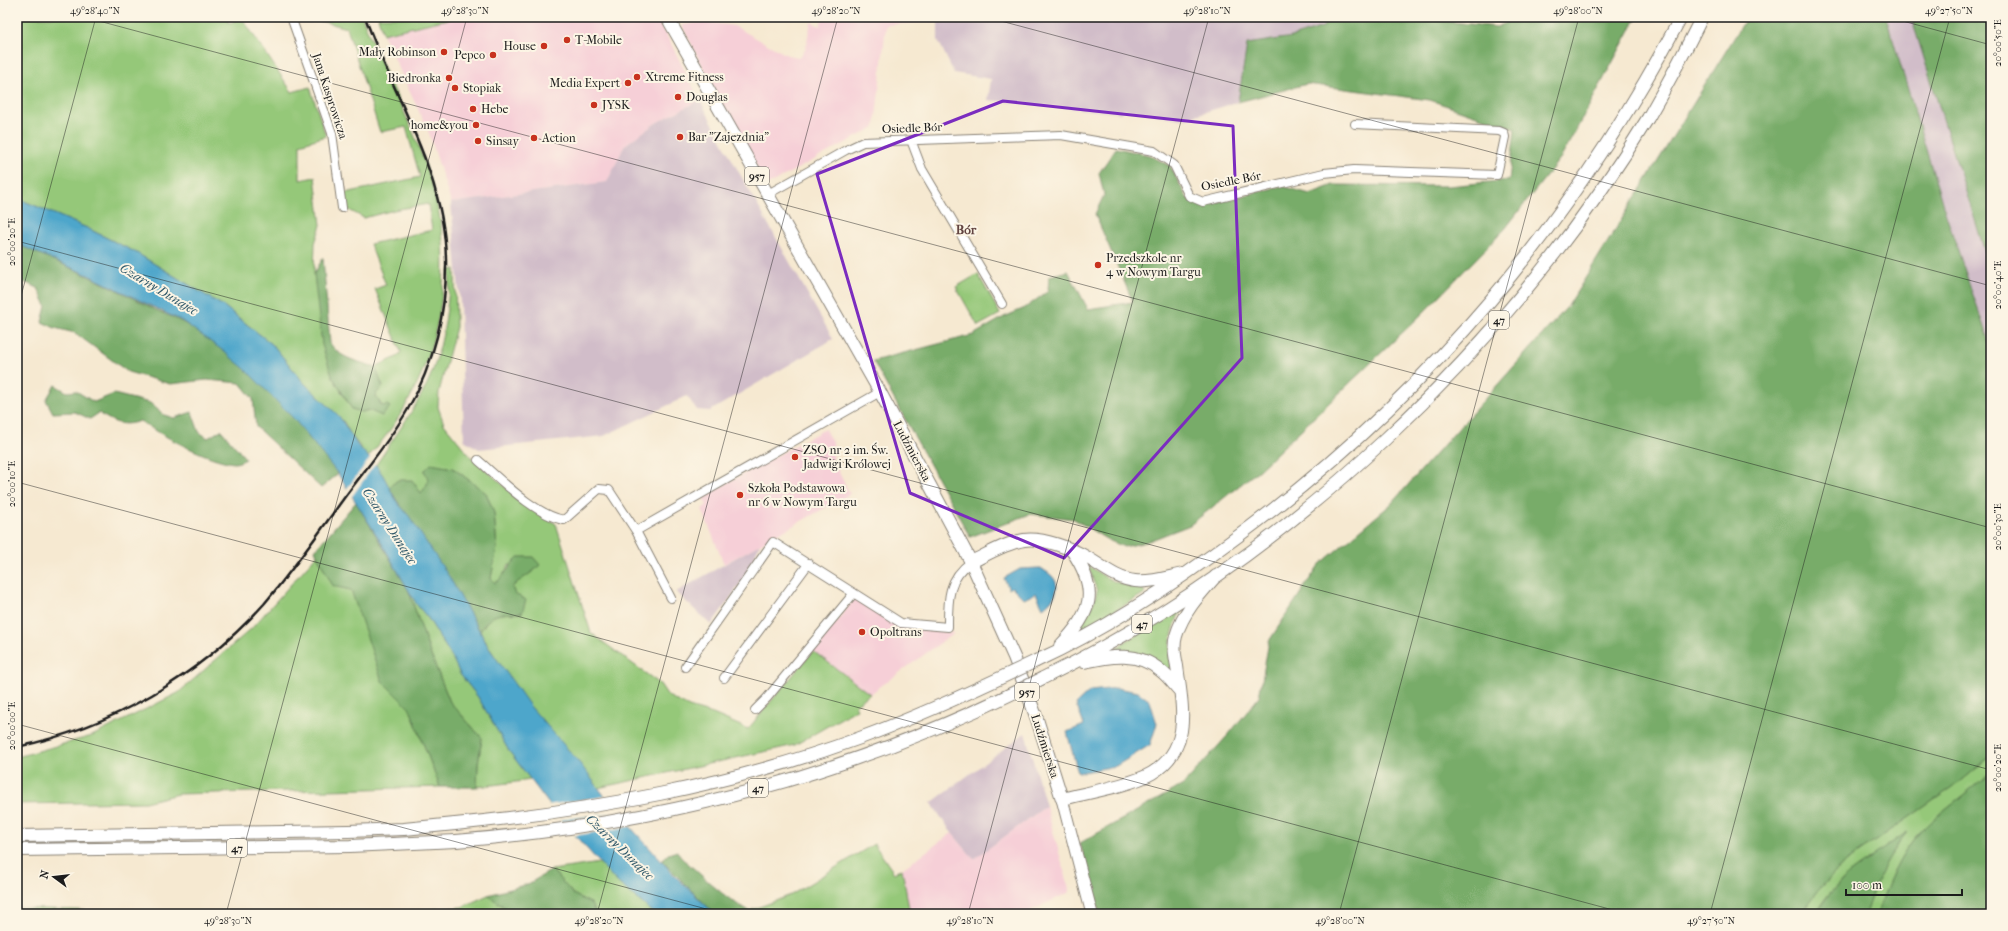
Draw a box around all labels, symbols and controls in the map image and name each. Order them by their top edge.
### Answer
text: 49°28'40"N [70,5,120,17]
text: 49°28'30"N [441,5,490,17]
text: 49°28'20"N [811,5,861,17]
text: 49°28'10"N [1183,5,1231,17]
text: 49°28'00"N [1553,5,1603,17]
text: 49°27'50"N [1925,5,1974,17]
text: 20°00'50"E [1992,19,2004,67]
place label: T-Mobile [575,33,622,47]
marker: T-Mobile [562,35,572,45]
place label: House [504,39,536,53]
marker: House [539,41,549,51]
place label: Mały Robinson [359,45,436,59]
marker: Mały Robinson [439,47,449,57]
place label: Pepco [454,48,485,62]
street label: Jana Kasprowicza [309,50,351,141]
marker: Pepco [488,50,498,60]
place label: Xtreme Fitness [645,70,724,84]
place label: Biedronka [388,71,441,85]
marker: Xtreme Fitness [632,72,642,82]
marker: Biedronka [444,73,454,83]
place label: Media Expert [550,76,621,90]
marker: Media Expert [623,78,633,88]
place label: Stopiak [463,81,502,95]
marker: Stopiak [450,83,460,93]
place label: Douglas [686,90,728,104]
marker: Douglas [673,92,683,102]
place label: JYSK [601,98,631,112]
marker: JYSK [589,100,599,110]
place label: Hebe [481,102,509,116]
marker: Hebe [468,104,478,114]
place label: home&you [411,118,468,132]
marker: home&you [471,120,481,130]
street label: Osiedle Bór [882,120,943,136]
place label: Bar "Zajezdnia" [688,130,769,144]
place label: Action [541,131,576,145]
marker: Bar "Zajezdnia" [675,132,685,142]
marker: Action [529,133,539,143]
place label: Sinsay [486,134,519,148]
marker: Sinsay [473,136,483,146]
road number: 957 [745,167,769,185]
street label: Osiedle Bór [1200,168,1263,194]
text: 20°00'20"E [6,218,18,266]
district label: Bór [956,222,977,237]
place label: Przedszkole nr 4 w Nowym Targu [1106,251,1201,279]
water label: Czarny Dunajec [117,260,201,319]
marker: Przedszkole nr 4 w Nowym Targu [1093,260,1103,270]
text: 20°00'40"E [1992,261,2004,309]
road number: 47 [1489,311,1509,329]
street label: Ludźmierska [890,418,934,484]
place label: ZSO nr 2 im. Św. Jadwigi Królowej [802,442,891,471]
marker: ZSO nr 2 im. Św. Jadwigi Królowej [790,452,800,462]
text: 20°00'10"E [6,461,18,507]
place label: Szkoła Podstawowa nr 6 w Nowym Targu [748,481,857,509]
water label: Czarny Dunajec [360,485,421,568]
marker: Szkoła Podstawowa nr 6 w Nowym Targu [735,490,745,500]
text: 20°00'30"E [1992,503,2004,551]
road number: 47 [1132,615,1152,633]
place label: Opoltrans [870,625,922,639]
marker: Opoltrans [857,627,867,637]
road number: 957 [1015,683,1039,701]
text: 20°00'00"E [6,702,18,750]
street label: Ludźmierska [1028,712,1062,780]
text: 20°00'20"E [1992,744,2004,792]
road number: 47 [748,779,768,797]
water label: Czarny Dunajec [583,811,658,884]
road number: 47 [227,839,247,857]
north arrow [34,857,74,897]
text: N [37,868,52,880]
scale bar [1846,871,1962,897]
text: 100 m [1852,878,1882,892]
text: 49°28'30"N [204,915,253,927]
text: 49°28'20"N [574,915,624,927]
text: 49°28'10"N [946,915,994,927]
text: 49°28'00"N [1315,915,1365,927]
text: 49°27'50"N [1687,915,1736,927]

